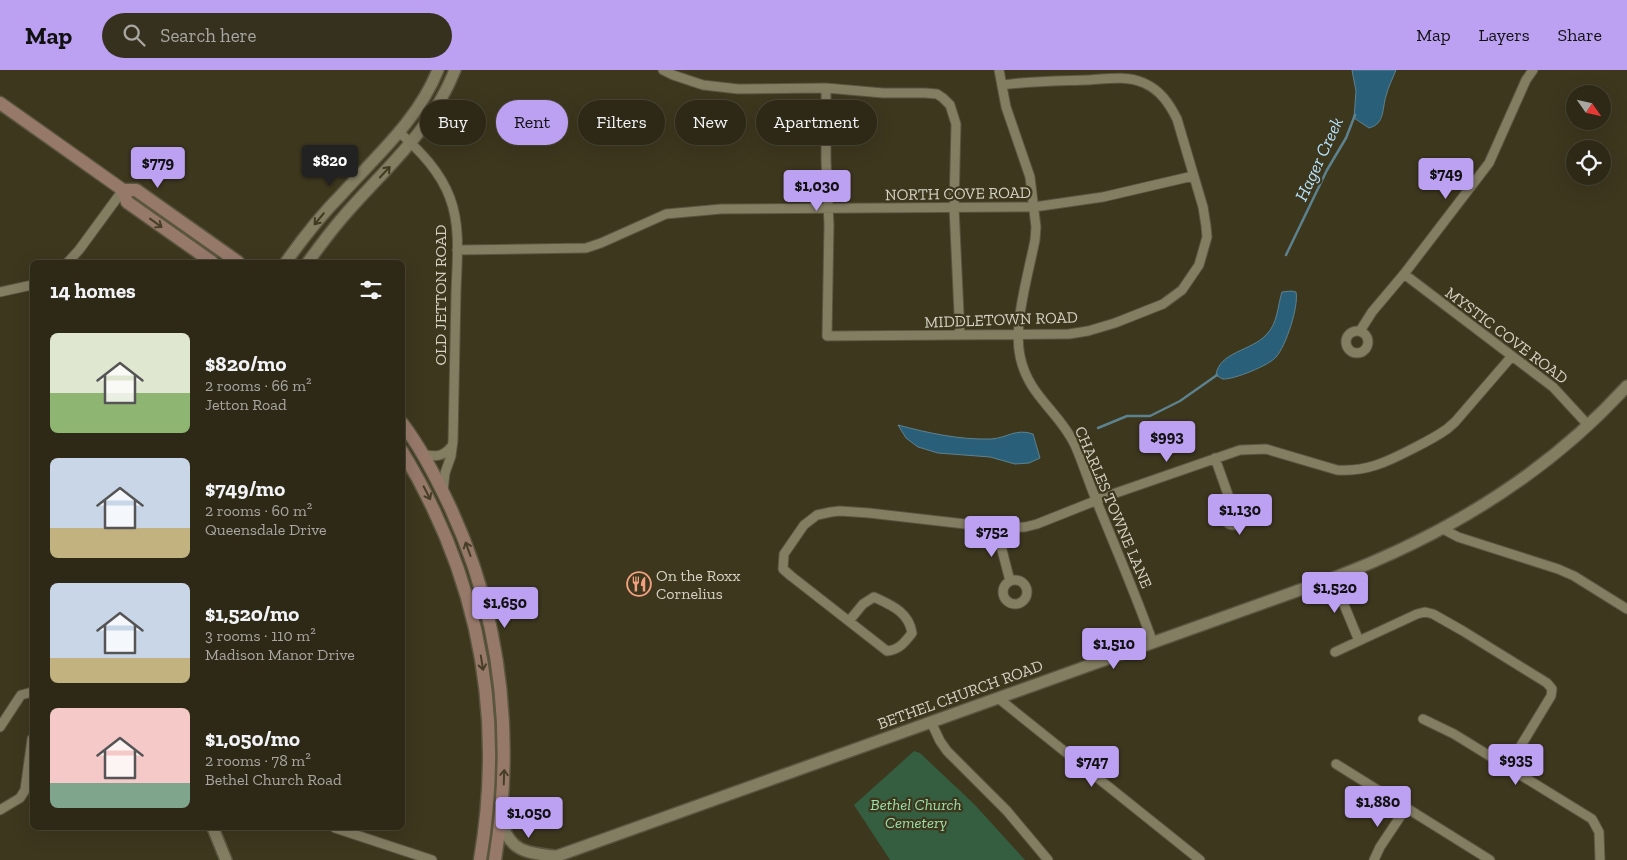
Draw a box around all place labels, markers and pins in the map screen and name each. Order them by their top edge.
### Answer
pin: $820 [300,144,360,187]
pin: $779 [128,146,188,189]
pin: $749 [1416,158,1476,200]
pin: $1,030 [776,170,858,212]
pin: $993 [1137,420,1197,463]
pin: $1,130 [1199,494,1281,536]
pin: $752 [962,516,1022,558]
place label: On the Roxx Cornelius [656,566,741,603]
restaurant icon: On the Roxx Cornelius [626,571,652,597]
pin: $1,520 [1294,572,1376,614]
pin: $1,650 [464,586,546,629]
pin: $1,510 [1073,628,1155,670]
pin: $935 [1486,744,1546,786]
pin: $747 [1062,746,1122,788]
pin: $1,880 [1337,786,1419,828]
pin: $1,050 [488,796,570,839]

